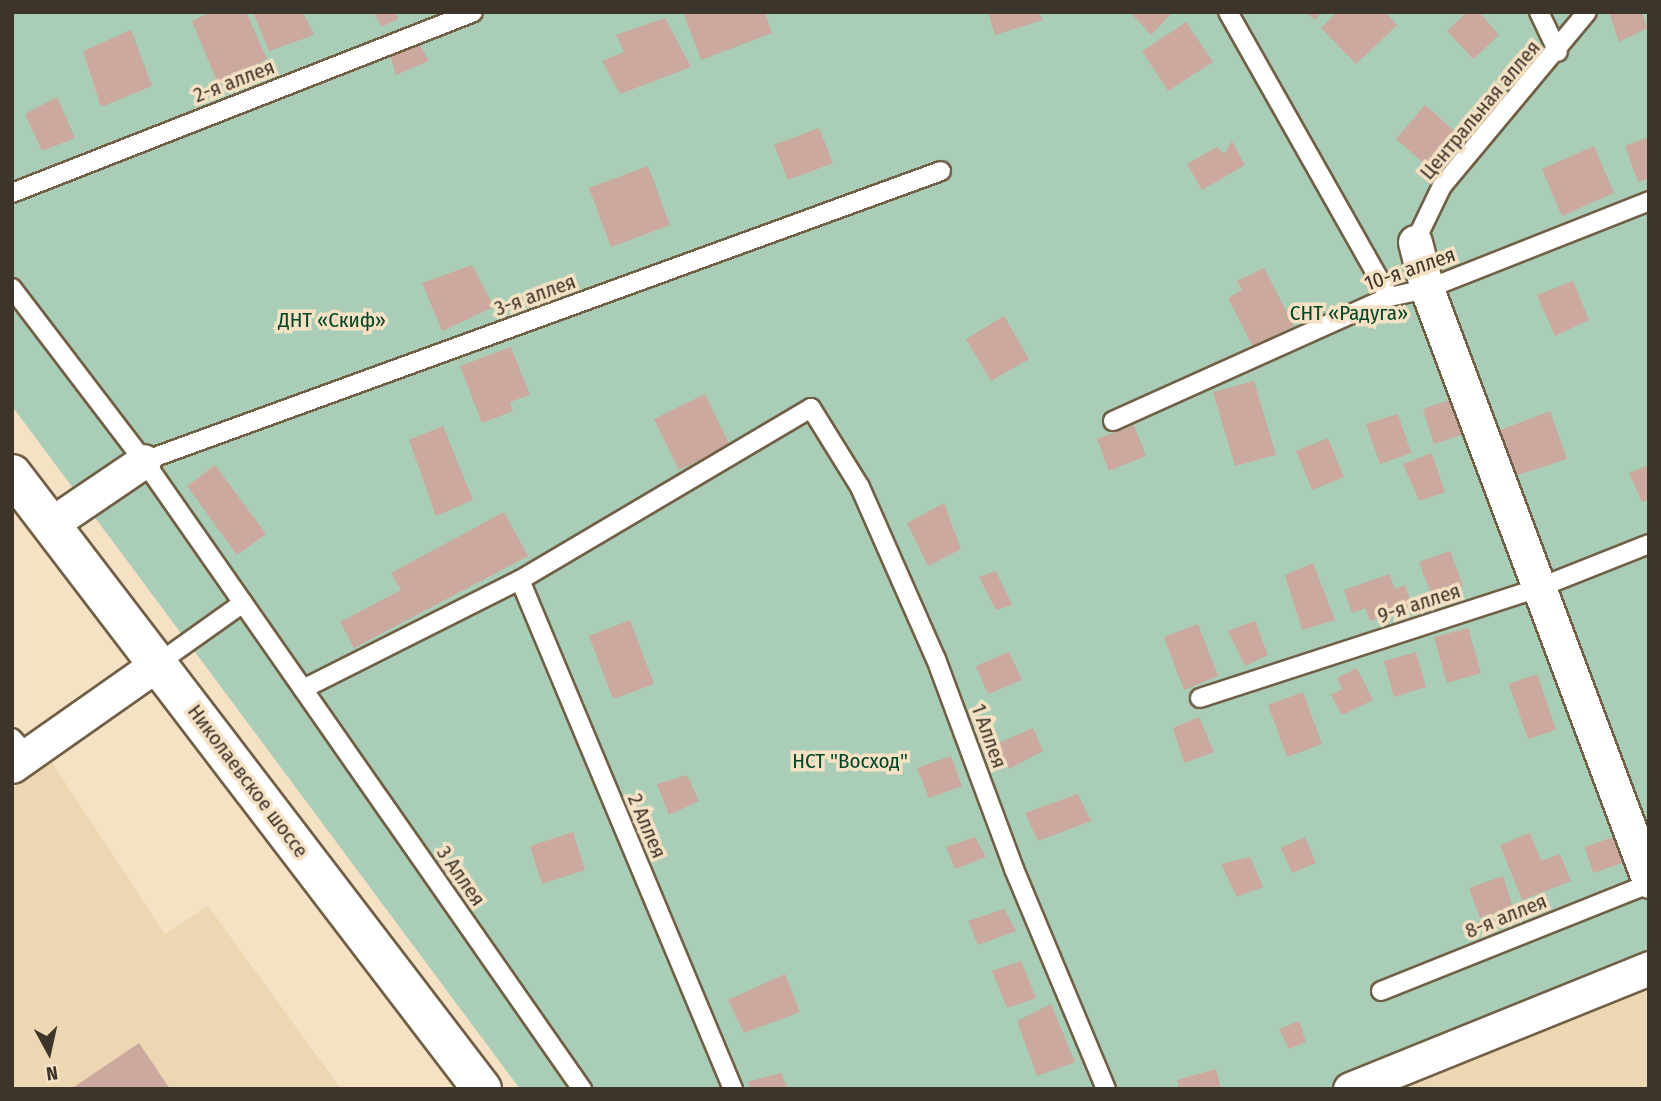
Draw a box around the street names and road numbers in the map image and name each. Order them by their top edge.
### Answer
street label: Центральная аллея [1414,35,1546,185]
street label: 2-я аллея [190,54,278,108]
street label: 10-я аллея [1361,242,1459,296]
street label: 3-я аллея [491,269,579,321]
street label: 9-я аллея [1374,578,1464,628]
street label: Николаевское шоссе [182,700,314,862]
street label: 1 Аллея [966,701,1012,771]
street label: 2 Аллея [622,790,672,862]
street label: 3 Аллея [431,841,491,911]
street label: 8-я аллея [1462,888,1550,944]

